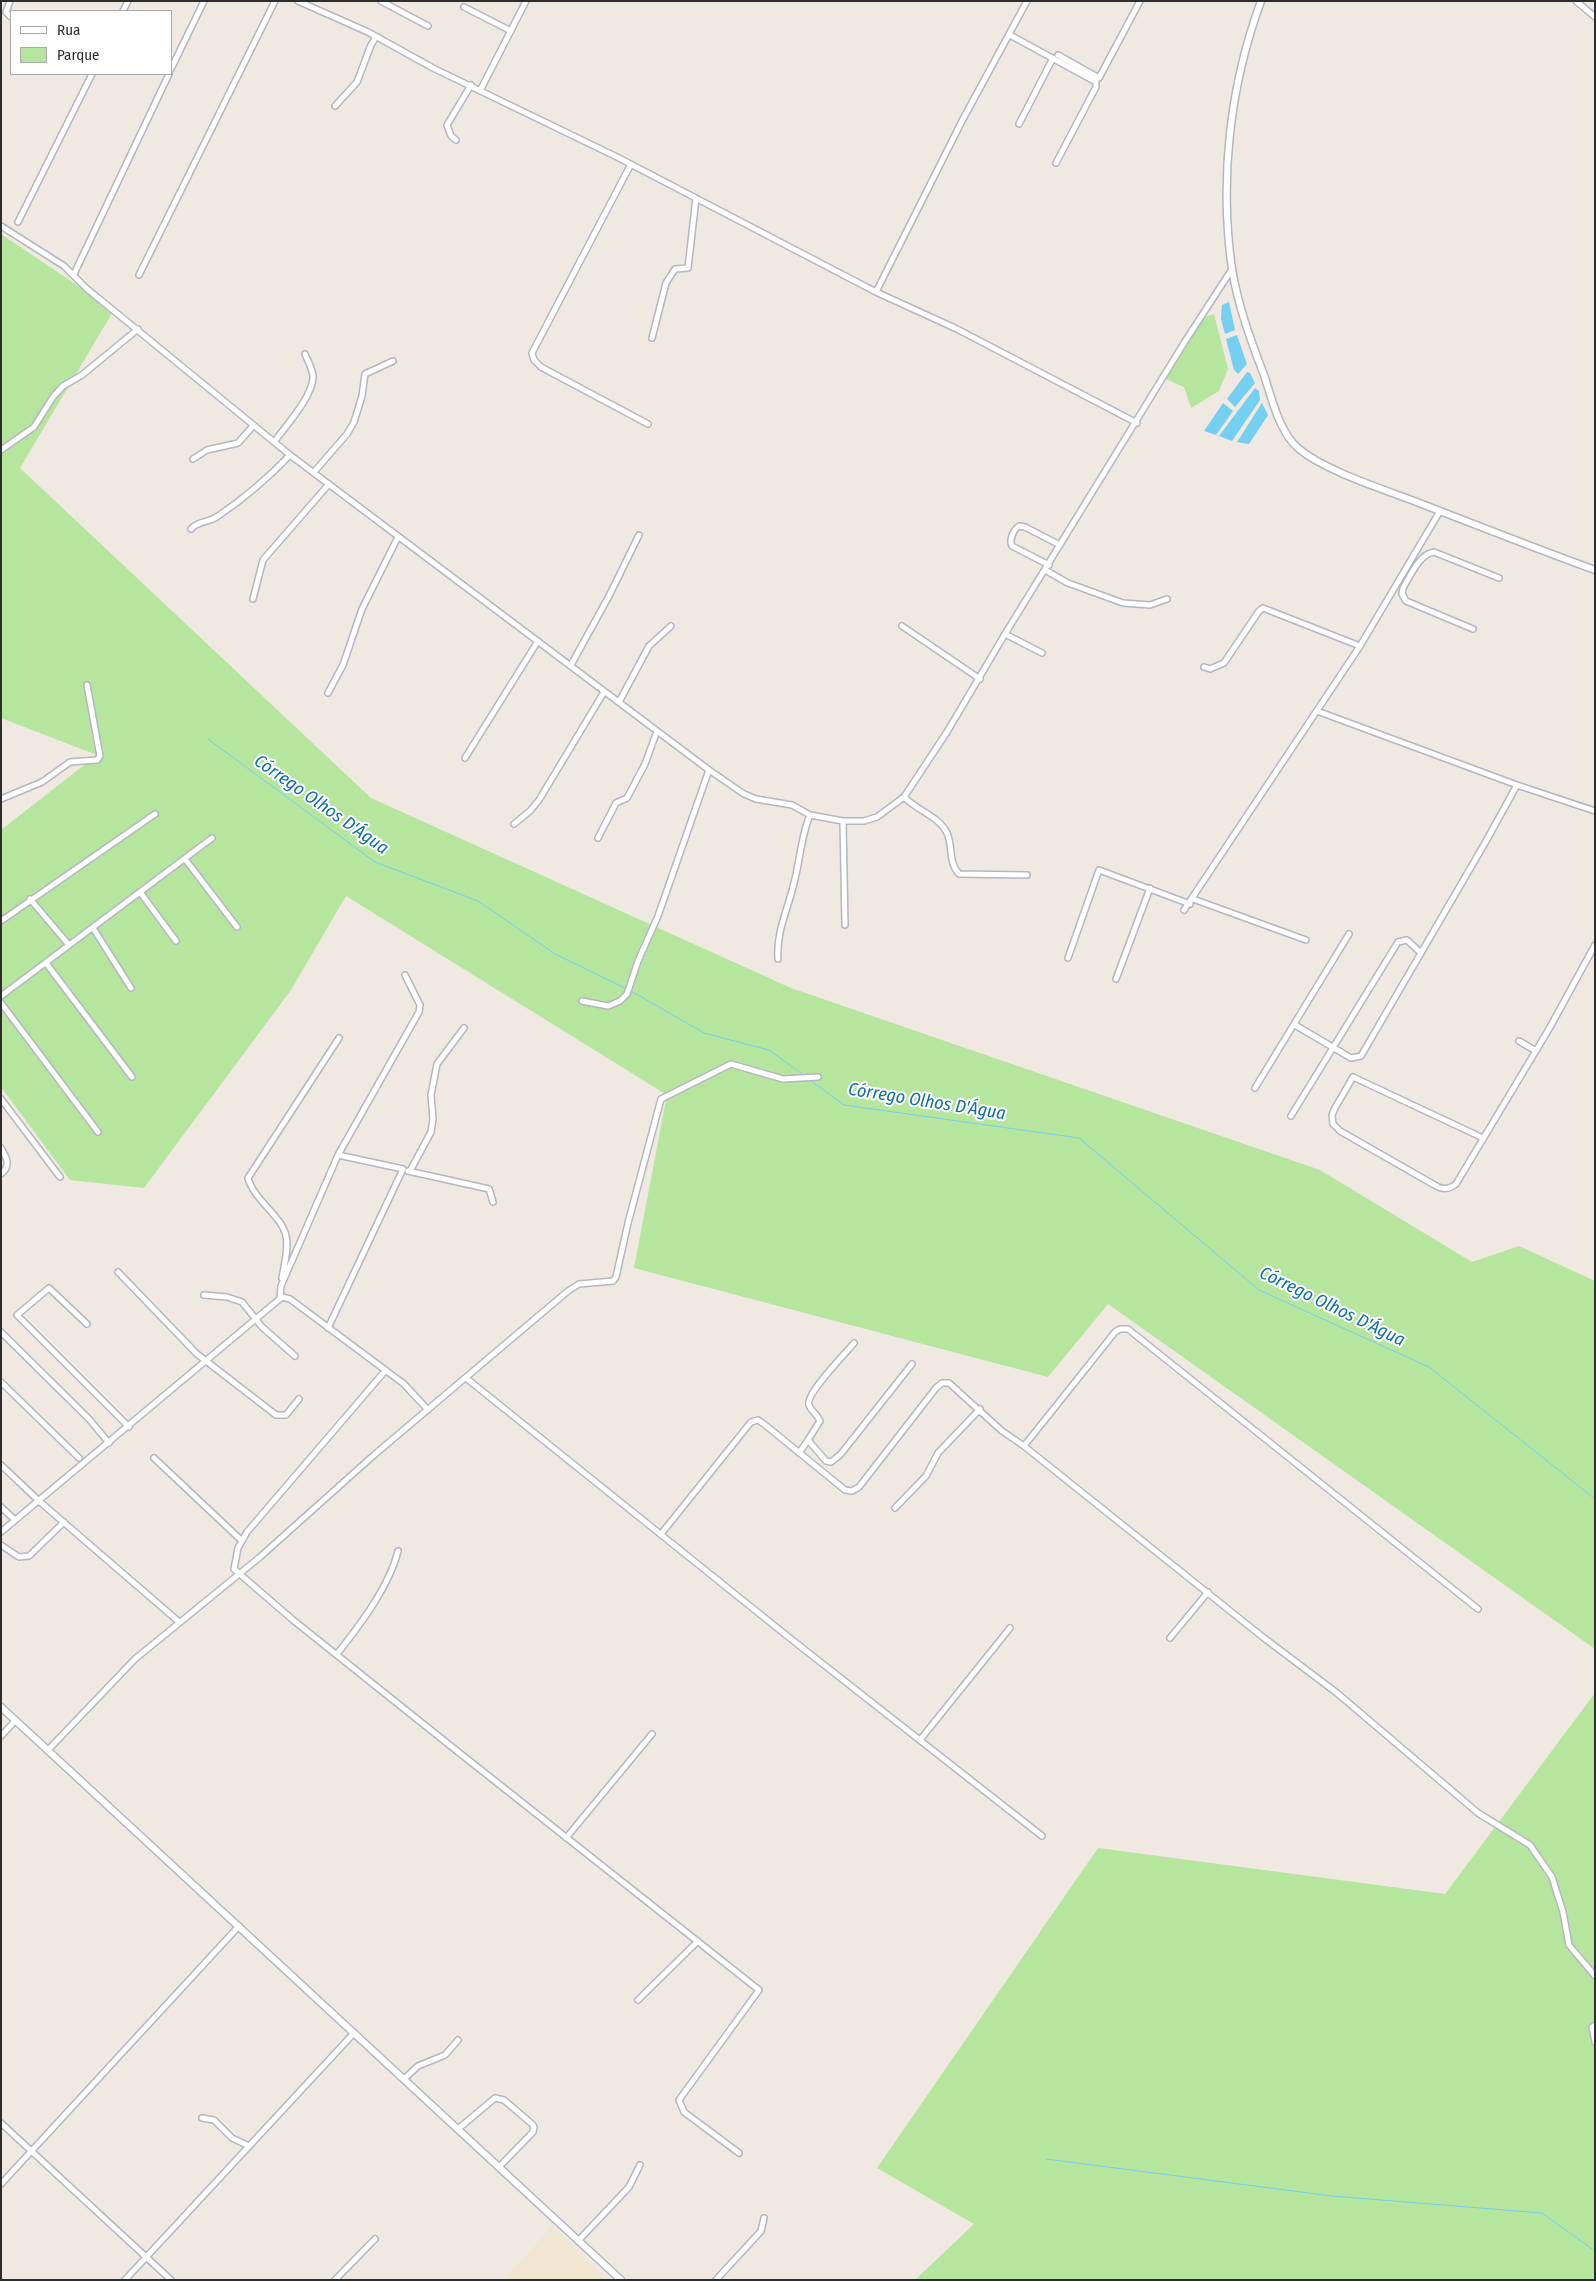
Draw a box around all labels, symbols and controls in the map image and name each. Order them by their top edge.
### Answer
legend [10,10,172,75]
text: Rua [57,21,80,39]
text: Parque [57,46,100,64]
water label: Córrego Olhos D'Água [250,751,392,859]
water label: Córrego Olhos D'Água [847,1079,1007,1125]
water label: Córrego Olhos D'Água [1256,1262,1408,1352]

